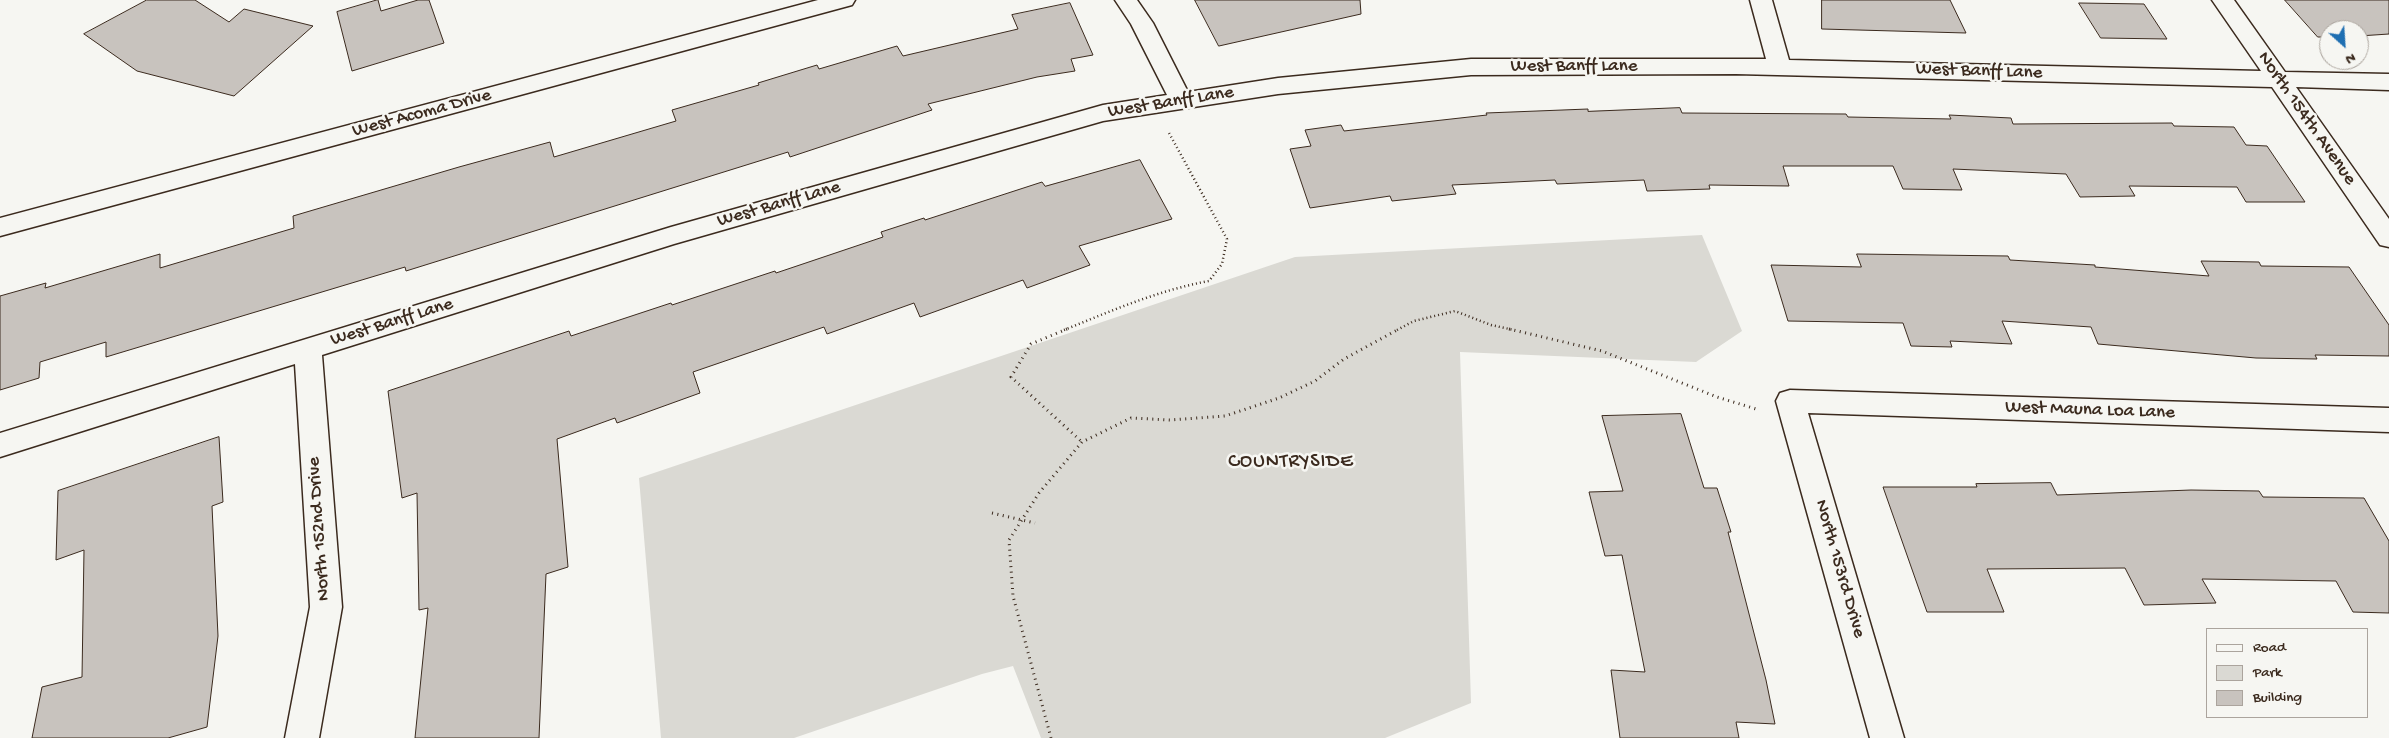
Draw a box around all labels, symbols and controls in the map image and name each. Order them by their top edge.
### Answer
north arrow [2319,20,2369,70]
street label: North 154th Avenue [2251,48,2361,190]
street label: West Banff Lane [1511,56,1637,78]
street label: West Banff Lane [1915,58,2043,86]
street label: West Banff Lane [1107,82,1235,124]
street label: West Acoma Drive [350,85,494,143]
street label: West Banff Lane [715,177,843,233]
street label: West Banff Lane [328,294,456,352]
street label: West Mauna Loa Lane [2005,397,2175,425]
district label: COUNTRYSIDE [1227,451,1355,475]
street label: North 152nd Drive [304,456,336,602]
street label: North 153rd Drive [1808,497,1870,641]
legend [2206,628,2369,718]
text: Road [2253,639,2286,657]
text: Park [2253,664,2282,682]
text: Building [2253,689,2302,707]

